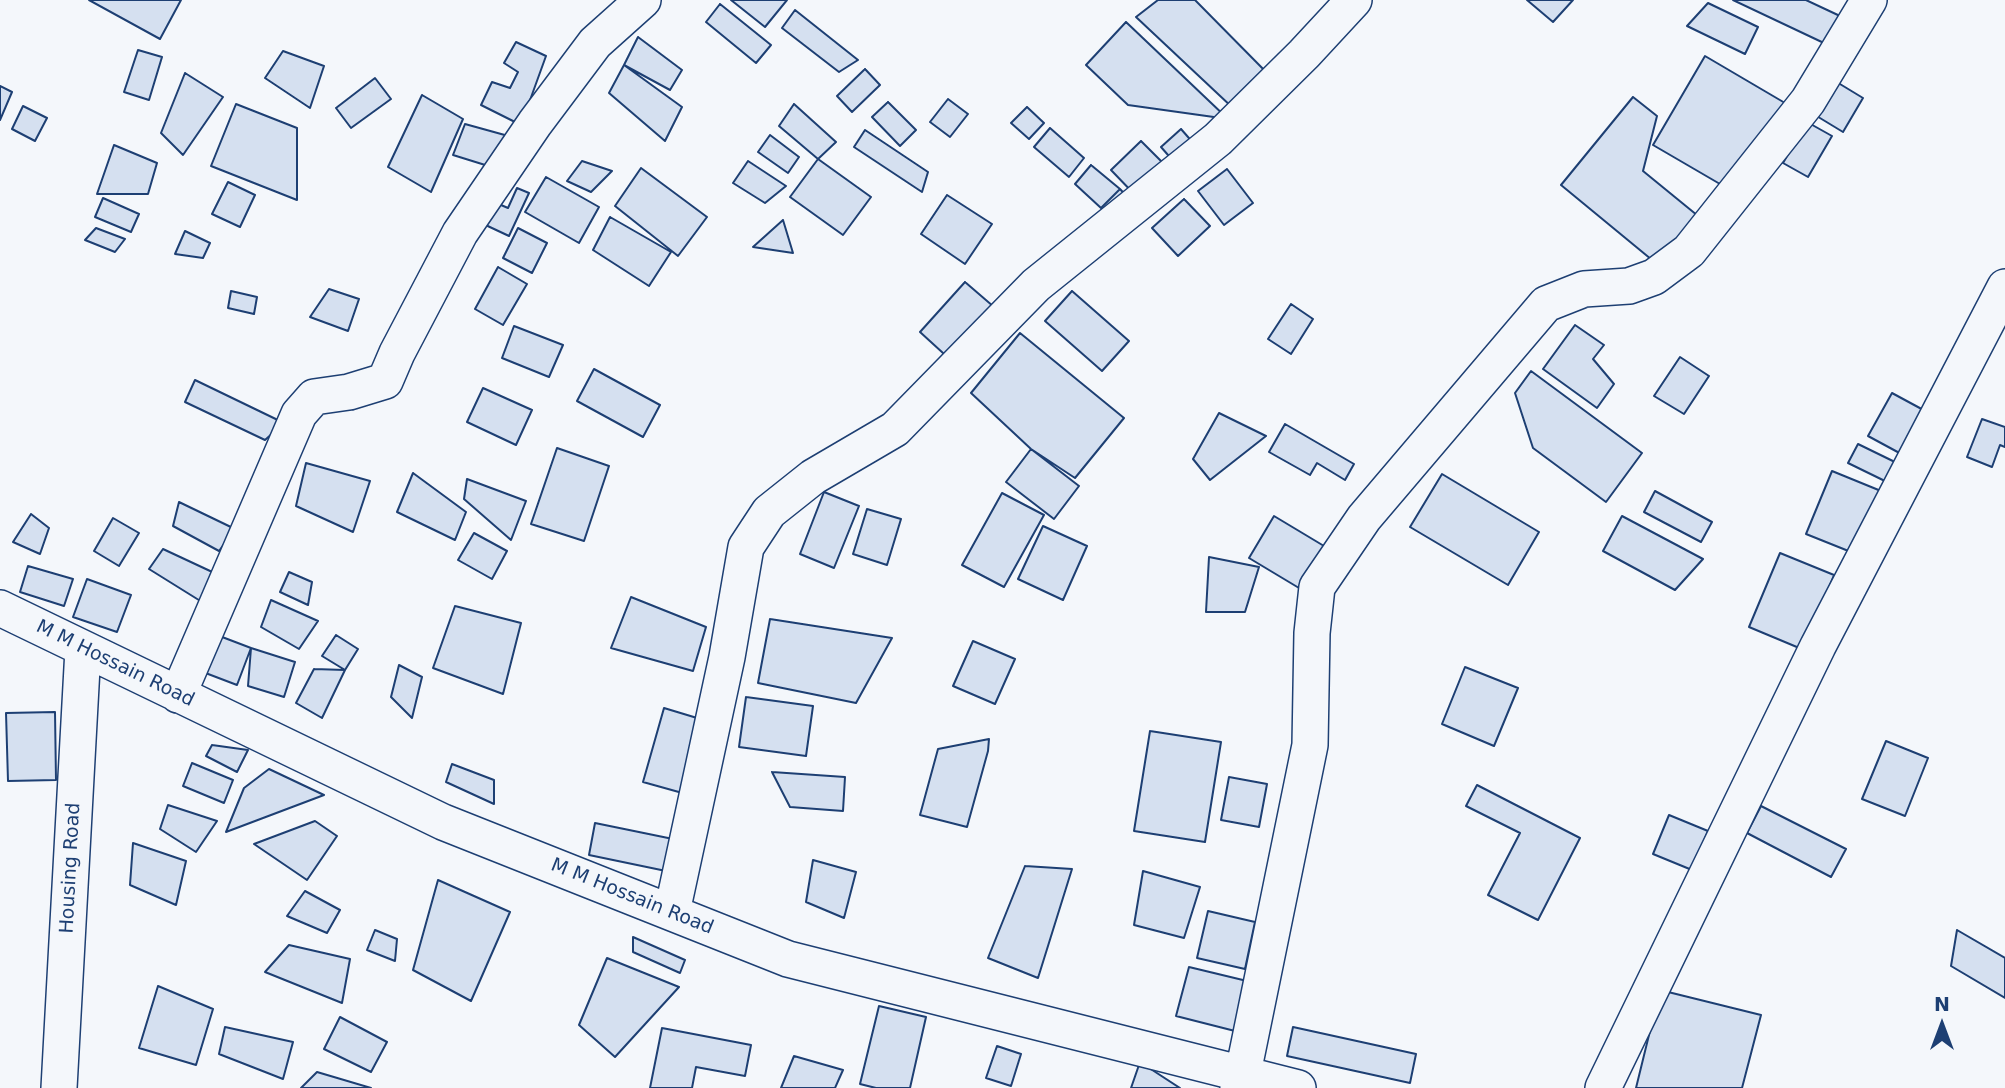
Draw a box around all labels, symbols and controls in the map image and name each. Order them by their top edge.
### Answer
street label: M M Hossain Road [32,616,198,712]
street label: Housing Road [56,802,86,934]
street label: M M Hossain Road [547,854,717,940]
north arrow [1907,990,1977,1060]
text: N [1934,993,1950,1015]

